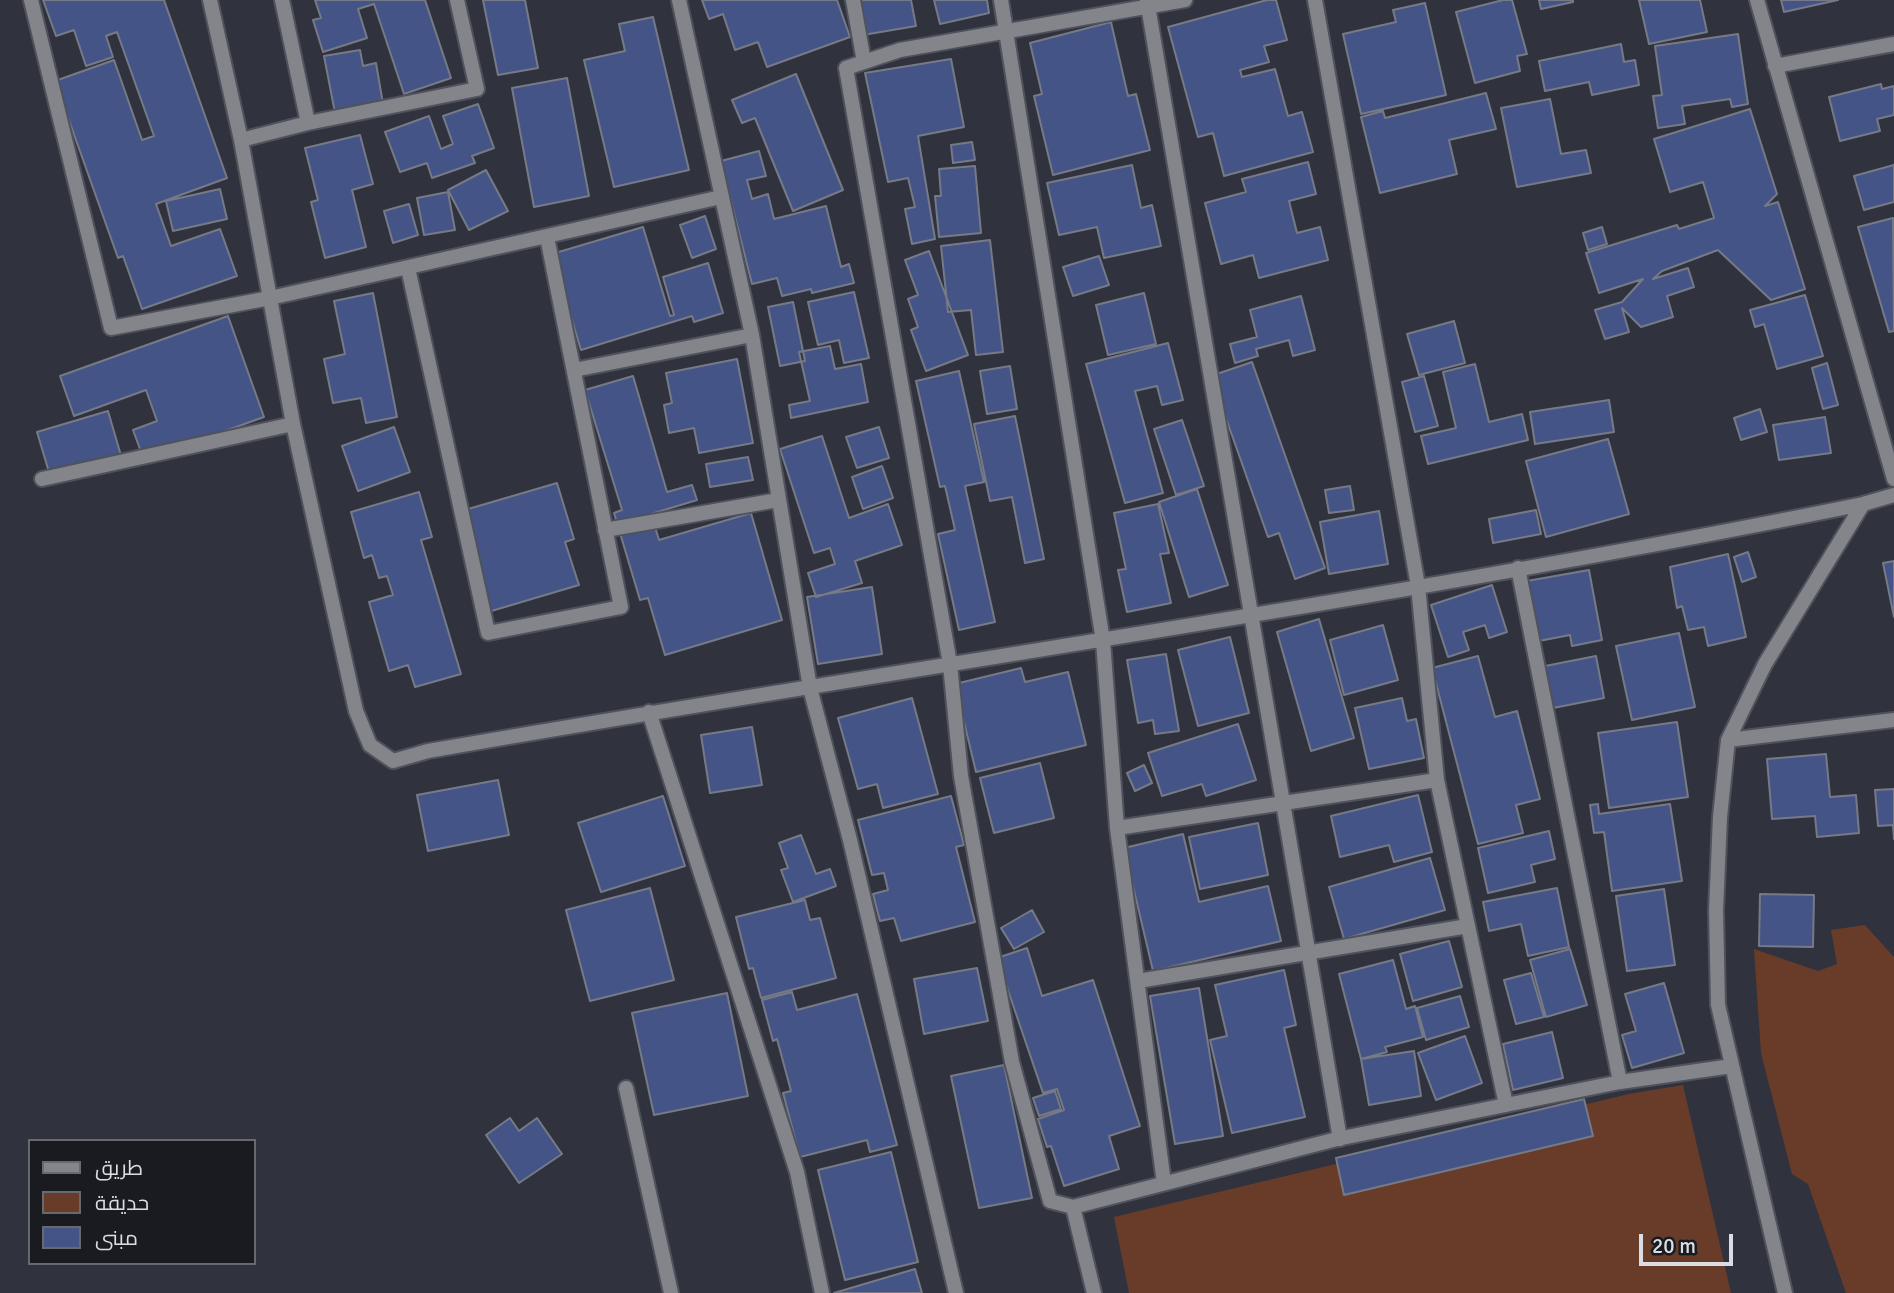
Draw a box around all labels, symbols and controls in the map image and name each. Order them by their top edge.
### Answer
legend [28,1139,256,1265]
text: طريق [95,1155,143,1181]
text: حديقة [95,1190,149,1216]
scale bar [1642,1220,1736,1264]
text: مبنى [95,1225,138,1251]
text: 20 m [1652,1233,1696,1259]

